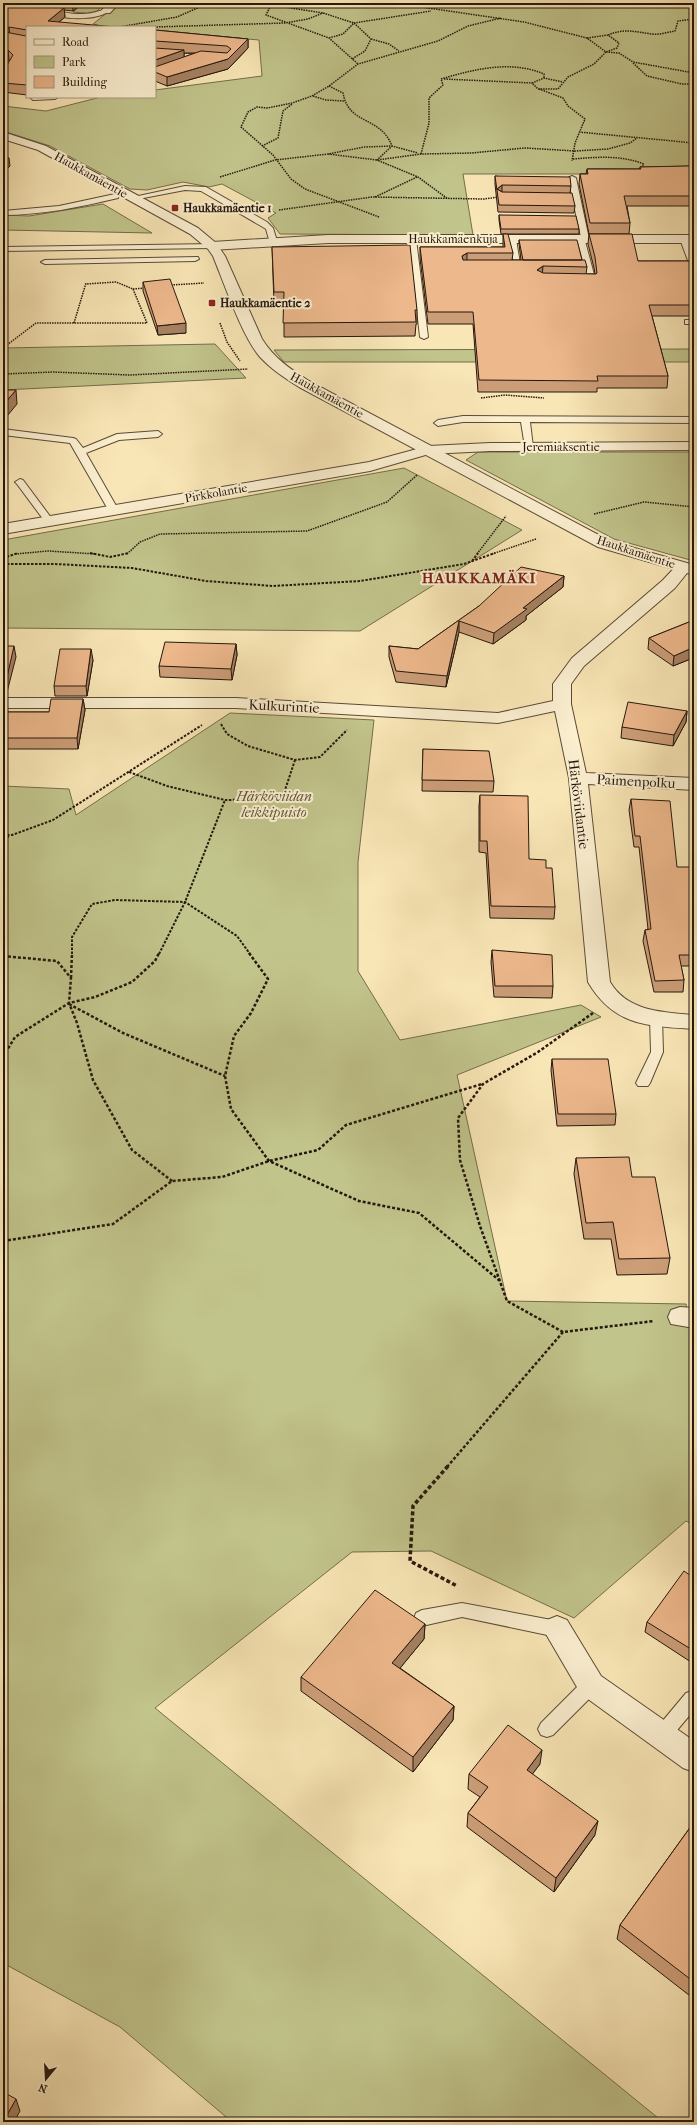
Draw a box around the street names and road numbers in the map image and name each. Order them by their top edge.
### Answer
street label: Haukkamäentie [52,149,130,201]
street label: Haukkamäenkuja [408,232,498,246]
street label: Haukkamäentie [288,369,366,421]
street label: Jeremiaksentie [521,440,600,454]
street label: Pirkkolantie [184,481,248,505]
street label: Haukkamäentie [595,533,677,571]
street label: Kulkurintie [248,696,320,717]
street label: Härköviidantie [565,758,592,850]
street label: Paimenpolku [596,771,676,792]

